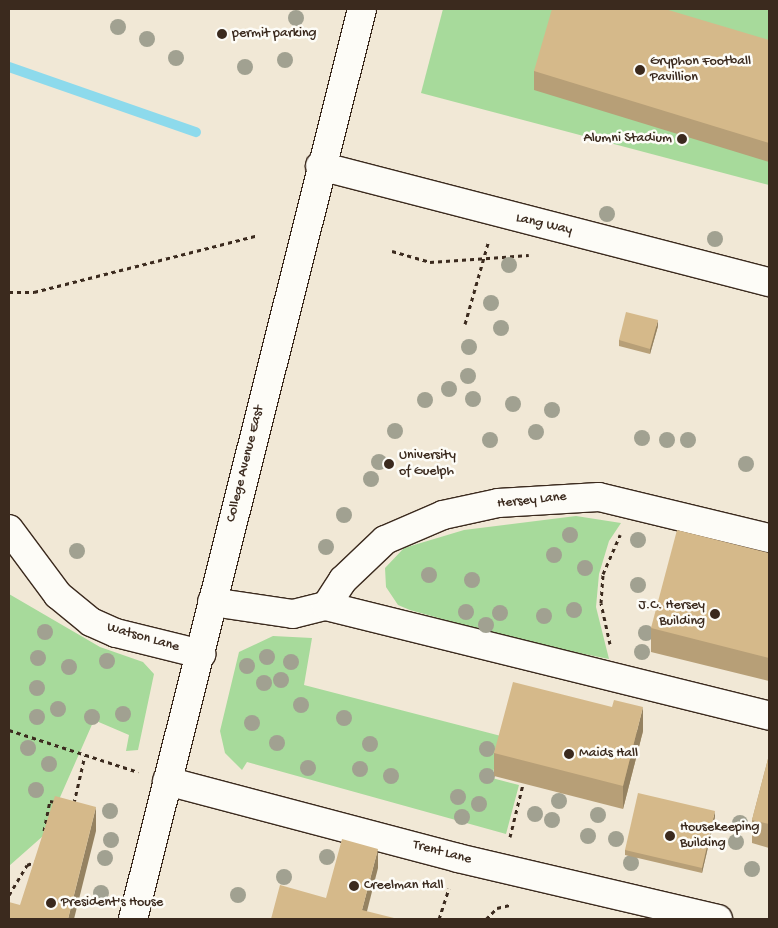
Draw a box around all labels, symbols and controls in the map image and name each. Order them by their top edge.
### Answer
place label: permit parking [232,26,317,42]
marker: permit parking [216,28,228,40]
place label: Gryphon Football Pavillion [650,54,751,86]
marker: Gryphon Football Pavillion [634,64,646,76]
place label: Alumni Stadium [583,131,672,147]
marker: Alumni Stadium [676,133,688,145]
street label: Lang Way [514,210,574,240]
street label: College Avenue East [223,404,269,524]
place label: University of Guelph [399,448,456,481]
marker: University of Guelph [383,458,395,470]
street label: Hersey Lane [497,489,567,513]
place label: J.C. Hersey Building [638,598,705,630]
marker: J.C. Hersey Building [709,608,721,620]
street label: Watson Lane [105,620,181,656]
place label: Maids Hall [579,746,638,762]
marker: Maids Hall [563,748,575,760]
place label: Housekeeping Building [680,820,759,852]
marker: Housekeeping Building [664,830,676,842]
street label: Trent Lane [411,837,473,869]
place label: Creelman Hall [364,878,444,894]
marker: Creelman Hall [348,880,360,892]
place label: President's House [61,895,163,911]
marker: President's House [45,897,57,909]

